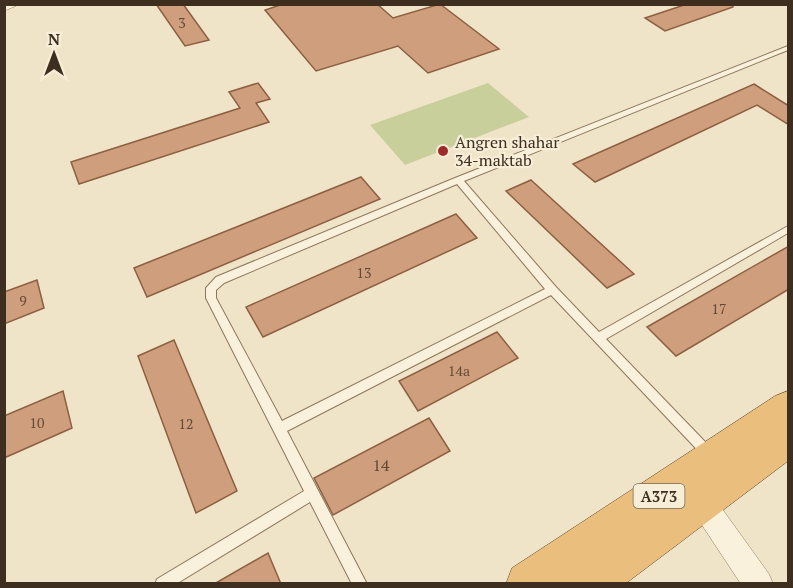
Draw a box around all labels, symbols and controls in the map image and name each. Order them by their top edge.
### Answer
house number: 3 [178,13,186,32]
north arrow [24,24,84,84]
text: N [48,28,60,50]
place label: Angren shahar 34-maktab [455,131,560,171]
marker: Angren shahar 34-maktab [436,144,450,158]
house number: 13 [357,263,371,282]
house number: 9 [19,291,27,310]
house number: 17 [712,299,726,318]
house number: 14а [448,361,470,380]
house number: 10 [30,413,44,432]
house number: 12 [179,414,193,433]
house number: 14 [372,454,390,476]
road number: A373 [634,484,684,508]

